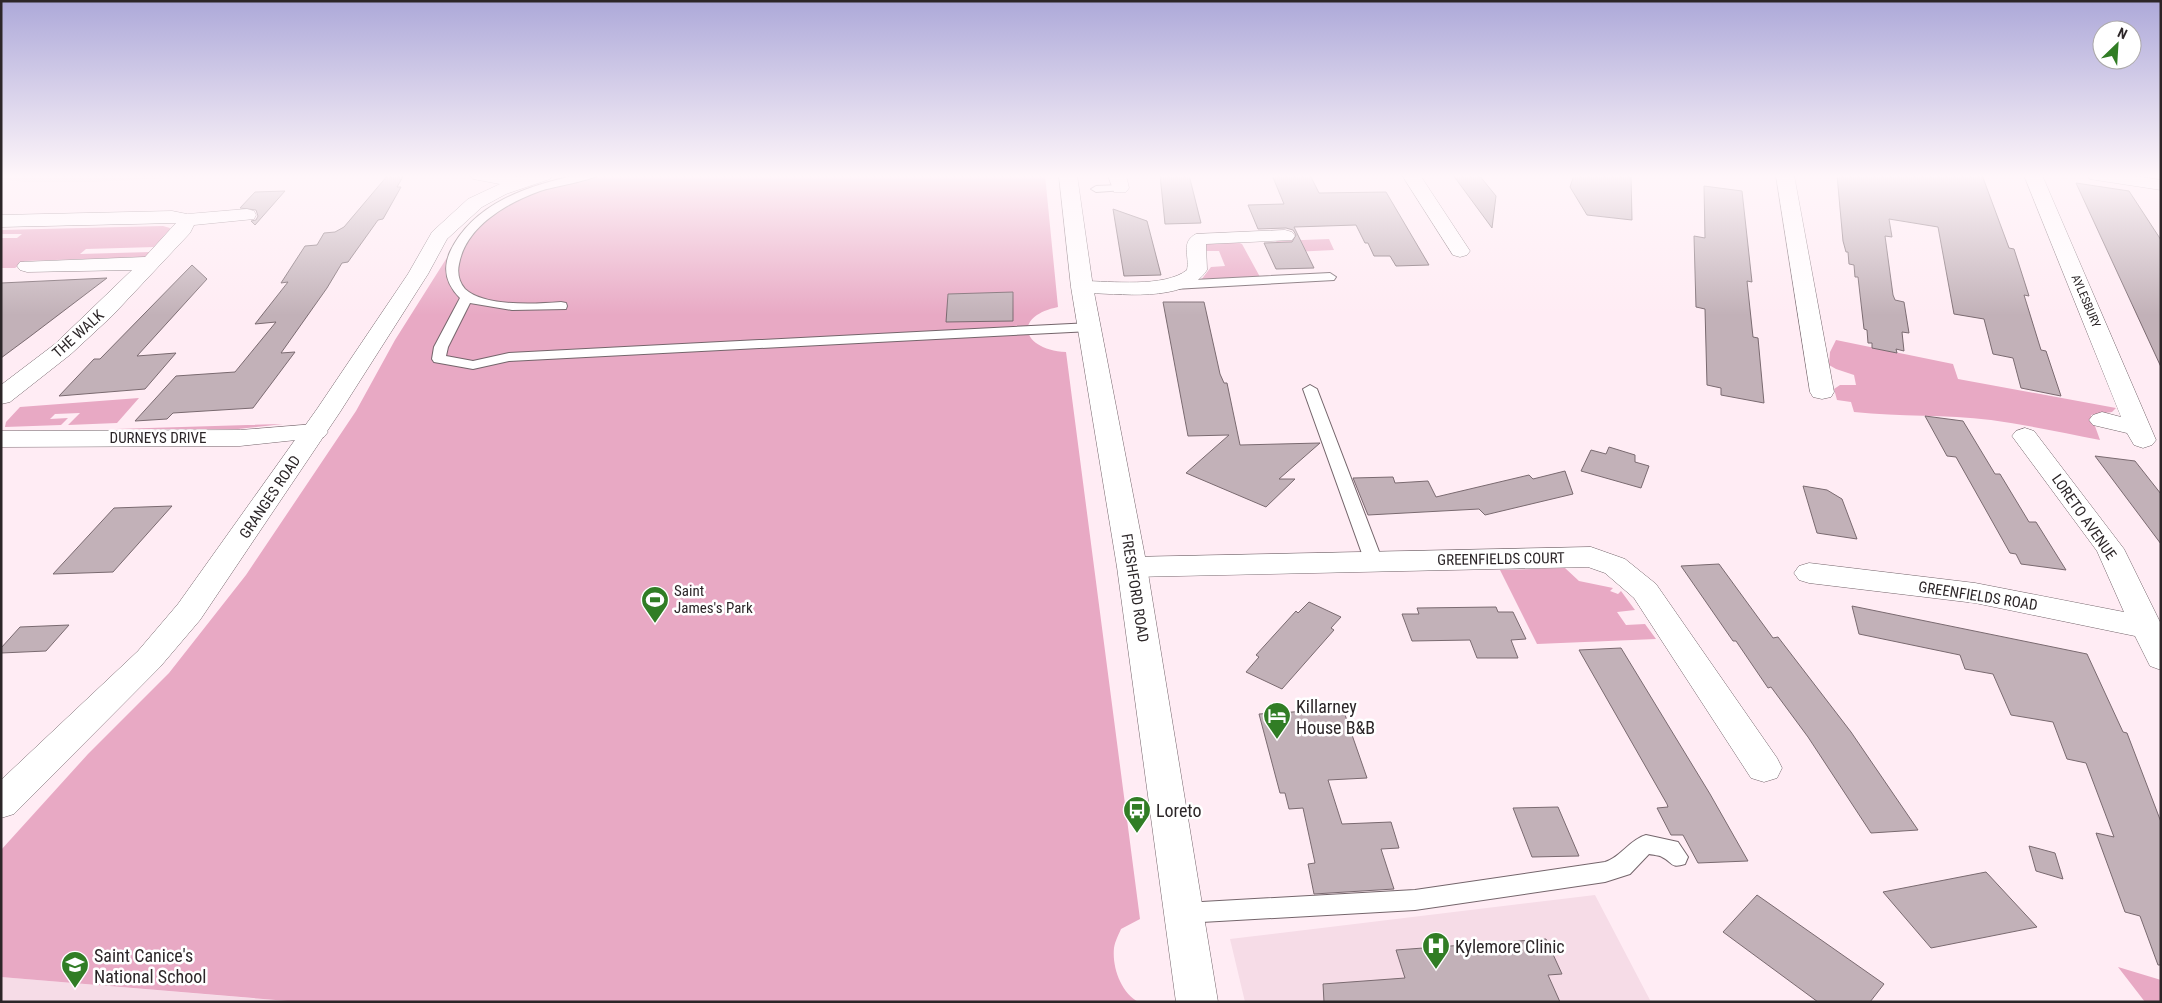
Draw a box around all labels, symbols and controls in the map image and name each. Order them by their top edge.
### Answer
north arrow [2092,20,2142,70]
text: N [2115,24,2130,42]
street label: AYLESBURY [2069,272,2104,330]
street label: THE WALK [49,306,108,362]
street label: DURNEYS DRIVE [110,429,206,447]
street label: GRANGES ROAD [236,452,304,542]
street label: LORETO AVENUE [2048,471,2120,563]
street label: FRESHFORD ROAD [1118,532,1152,644]
street label: GREENFIELDS COURT [1437,549,1565,569]
street label: GREENFIELDS ROAD [1917,578,2039,614]
place label: Saint James's Park [674,582,753,617]
sports icon: Saint James's Park [640,585,670,624]
place label: Killarney House B&B [1296,696,1375,738]
hotel icon: Killarney House B&B [1262,701,1292,740]
bus stop icon: Loreto [1122,795,1152,834]
place label: Loreto [1156,800,1202,821]
hospital icon: Kylemore Clinic [1421,931,1451,970]
place label: Kylemore Clinic [1455,936,1565,957]
place label: Saint Canice's National School [94,945,206,987]
school or university icon: Saint Canice's National School [60,950,90,989]

